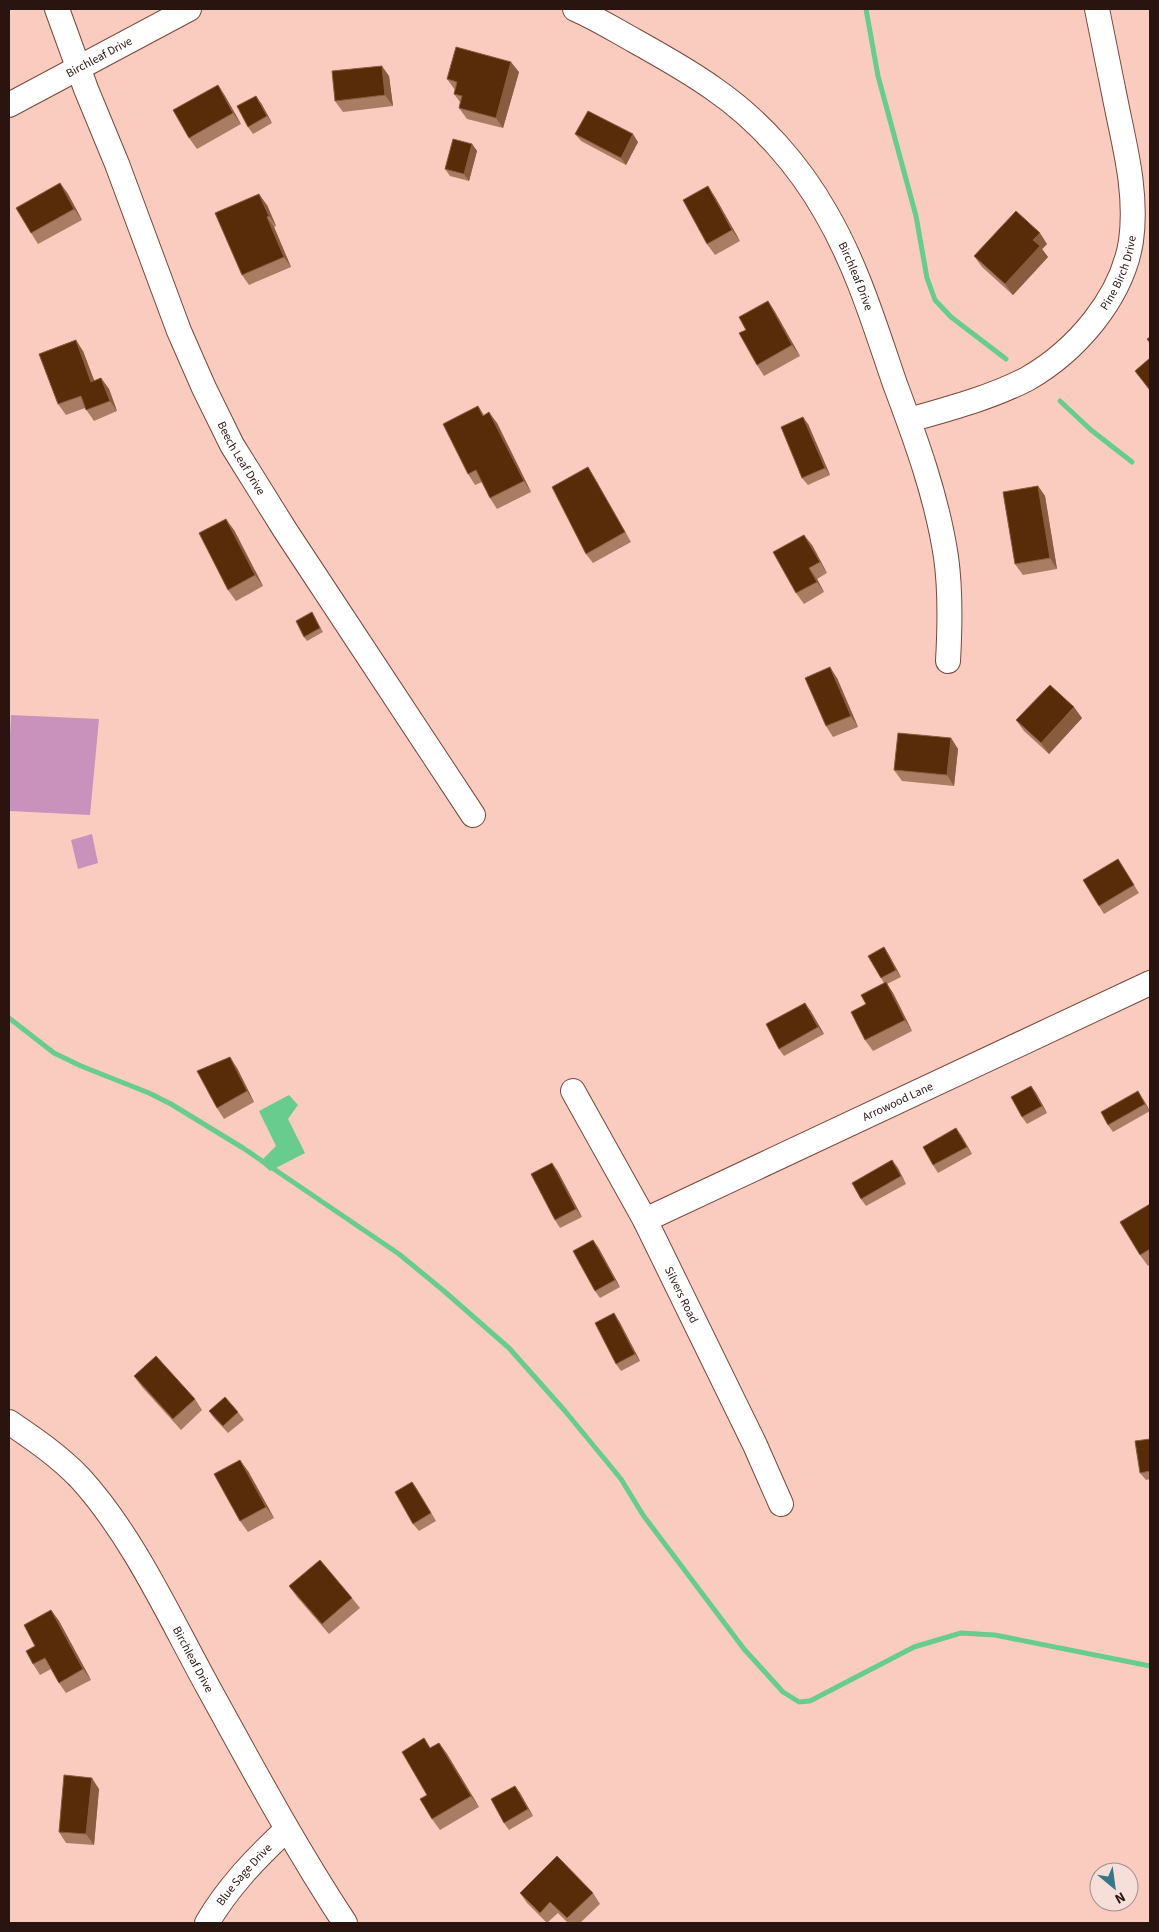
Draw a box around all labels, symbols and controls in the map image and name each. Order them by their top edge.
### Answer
street label: Birchleaf Drive [63,33,135,82]
street label: Pine Birch Drive [1096,235,1141,314]
street label: Birchleaf Drive [834,239,877,313]
street label: Beech Leaf Drive [213,419,269,498]
street label: Arrowood Lane [860,1078,936,1126]
street label: Silvers Road [660,1264,702,1326]
street label: Birchleaf Drive [168,1623,218,1696]
street label: Blue Sage Drive [212,1840,276,1910]
north arrow [1089,1862,1139,1912]
text: N [1111,1886,1129,1908]

